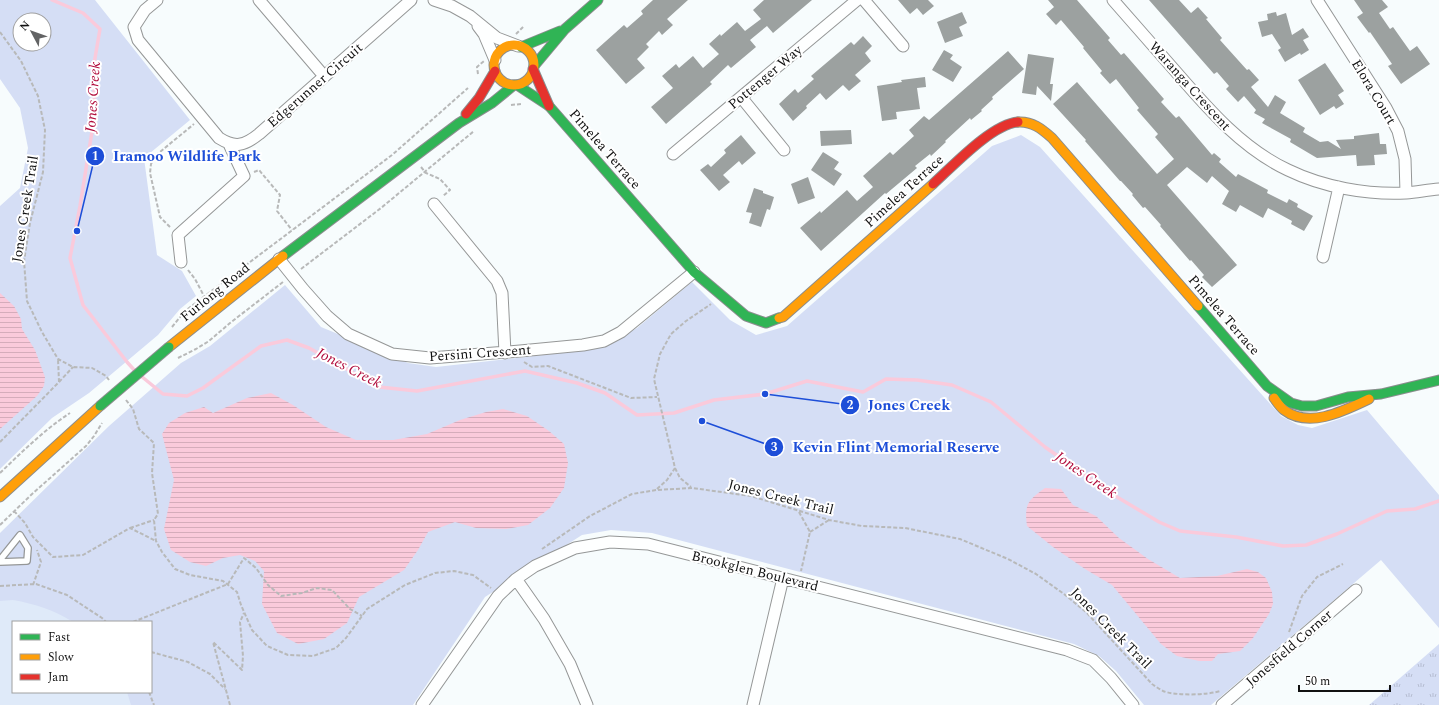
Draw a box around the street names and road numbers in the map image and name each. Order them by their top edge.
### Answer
street label: Edgerunner Circuit [263,37,367,133]
street label: Waranga Crescent [1144,37,1236,135]
street label: Pottenger Way [723,39,808,114]
street label: Elora Court [1346,55,1402,129]
street label: Pimelea Terrace [564,104,646,194]
street label: Pimelea Terrace [860,149,949,232]
street label: Jones Creek Trail [6,154,44,264]
street label: Furlong Road [176,257,255,327]
street label: Pimelea Terrace [1183,270,1265,360]
street label: Persini Crescent [428,339,532,367]
street label: Jones Creek Trail [726,474,836,520]
street label: Brookglen Boulevard [689,545,821,597]
street label: Jones Creek Trail [1065,582,1157,674]
street label: Jonesfield Corner [1241,604,1337,692]

